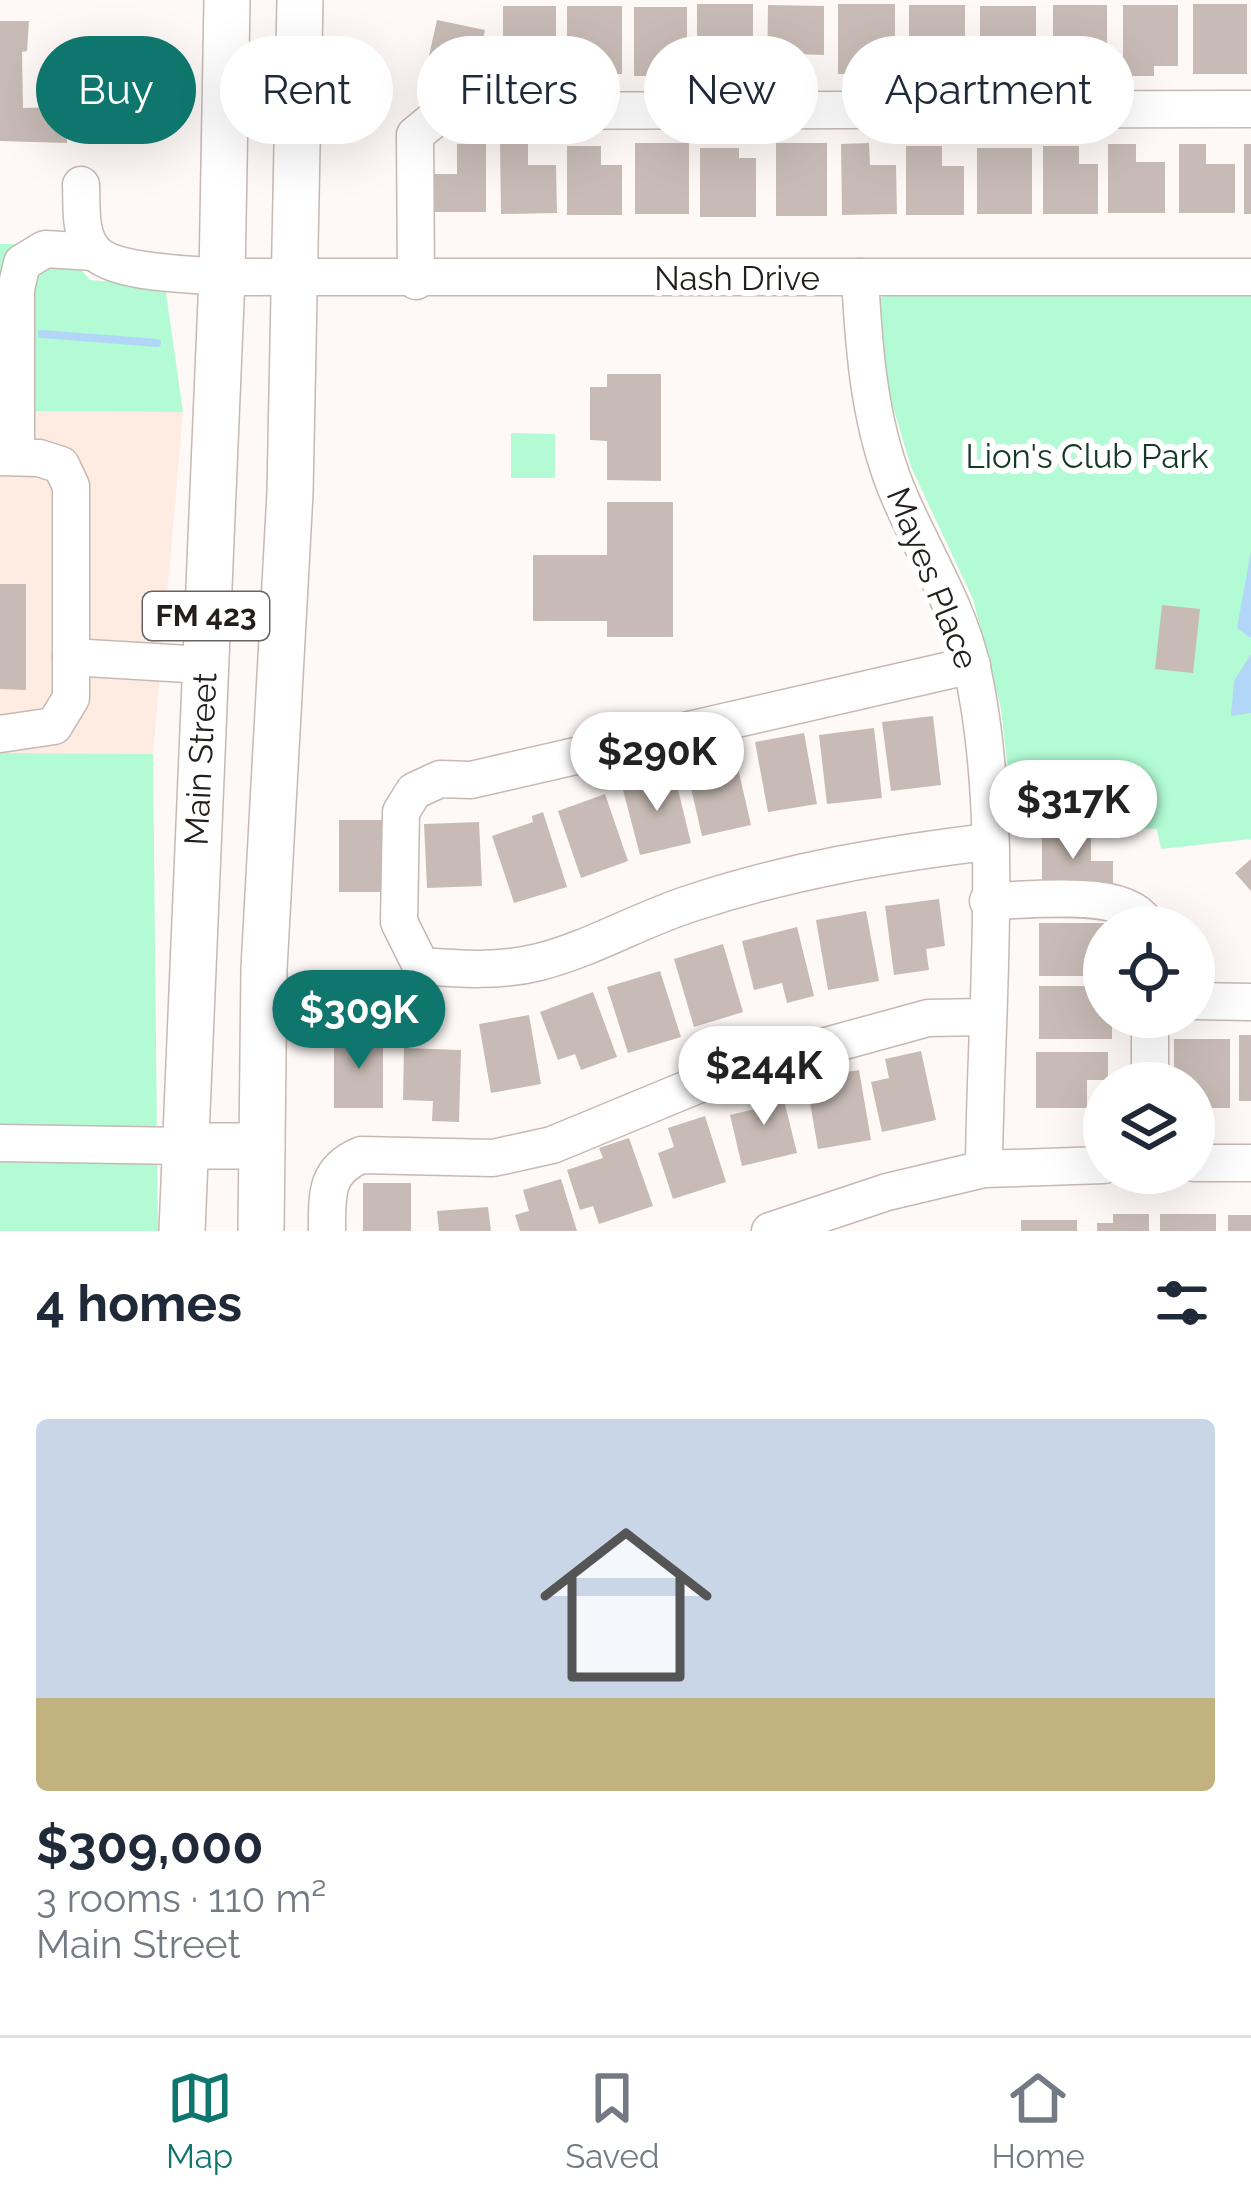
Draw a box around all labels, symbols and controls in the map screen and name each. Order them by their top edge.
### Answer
chip: Buy [36,36,196,144]
chip: Rent [220,36,393,144]
chip: Filters [417,36,620,144]
chip: New [644,36,818,144]
chip: Apartment [842,36,1134,144]
street label: Nash Drive [654,259,820,298]
park label: Lion's Club Park [966,437,1209,476]
street label: Mayes Place [878,482,987,675]
road number: FM 423 [143,592,269,640]
street label: Main Street [176,672,225,846]
pin: $290K [573,712,741,814]
text: $290K [597,728,717,774]
pin: $317K [989,760,1157,862]
text: $317K [1016,776,1130,822]
map controls [1083,906,1215,1194]
button: locate [1083,906,1215,1038]
pin: $309K [275,970,443,1072]
text: $309K [299,986,419,1032]
pin: $244K [680,1026,848,1128]
text: $244K [705,1042,823,1088]
button: layers [1083,1062,1215,1194]
icon: filters [1149,1270,1215,1336]
text: 4 homes [36,1273,242,1333]
icon: home [518,1497,734,1713]
text: $309,000 [36,1815,264,1875]
text: 3 rooms · 110 m² [36,1875,326,1921]
text: Main Street [36,1921,241,1967]
tab: Map [166,2065,233,2176]
tab: Saved [565,2065,660,2176]
tab: Home [992,2065,1085,2176]

